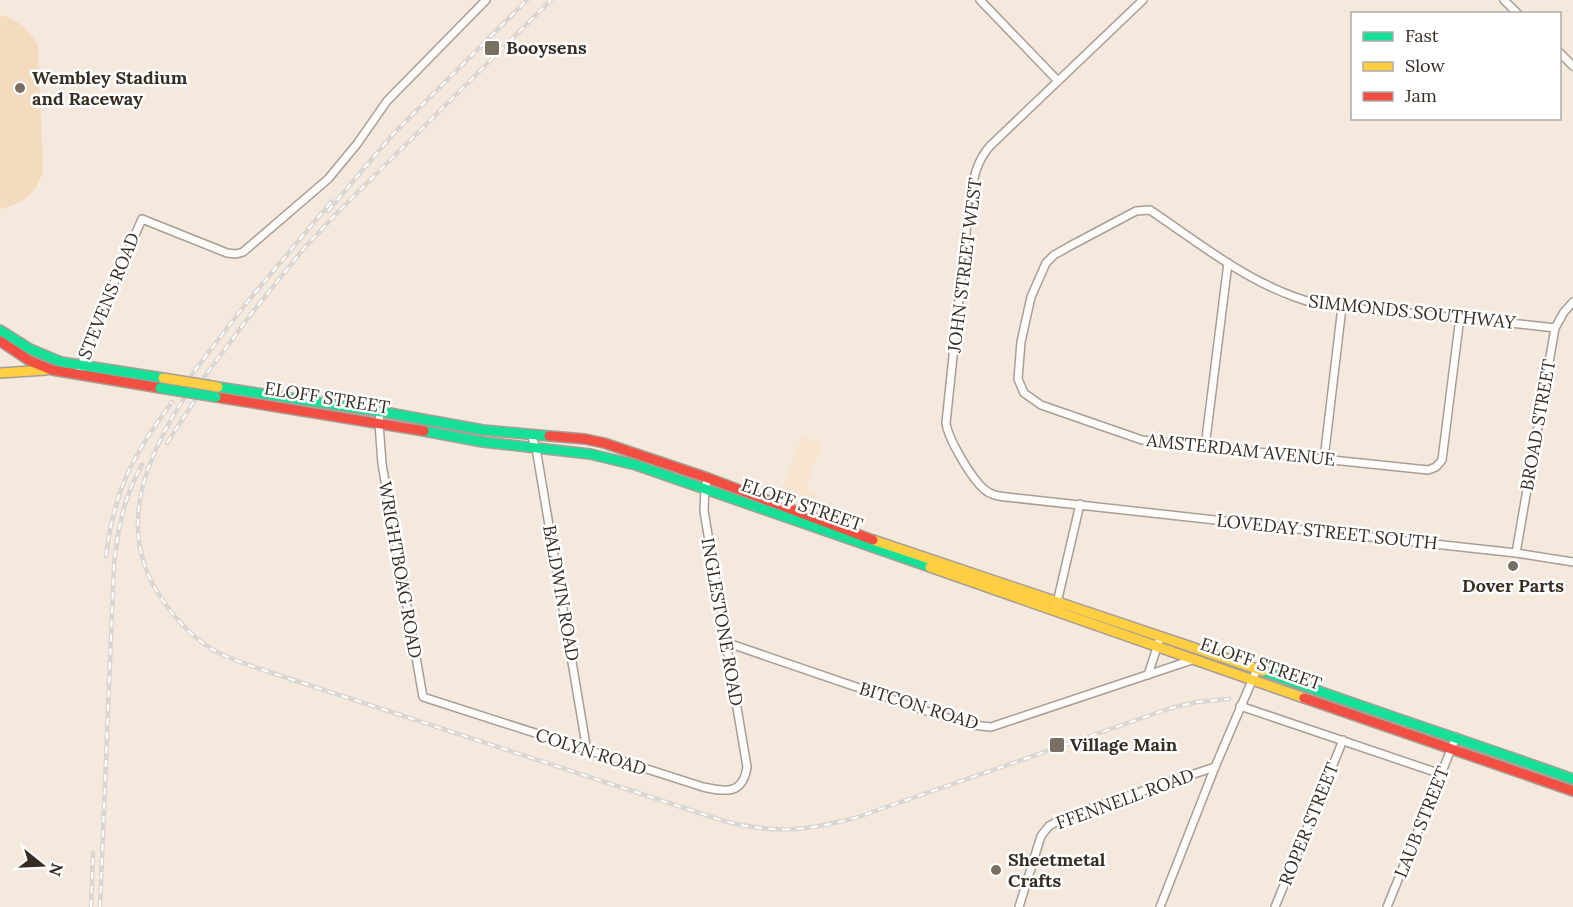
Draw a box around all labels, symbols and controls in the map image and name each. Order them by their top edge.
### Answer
legend [1351,12,1561,120]
text: Fast [1405,24,1439,47]
place label: Booysens [506,36,587,59]
marker: Booysens [483,39,501,57]
text: Slow [1405,54,1445,77]
place label: Wembley Stadium and Raceway [32,66,188,110]
marker: Wembley Stadium and Raceway [13,81,27,95]
text: Jam [1404,84,1437,107]
street label: JOHN STREET WEST [942,176,987,355]
street label: STEVENS ROAD [73,229,144,363]
street label: SIMMONDS SOUTHWAY [1307,289,1517,334]
street label: BROAD STREET [1515,357,1560,492]
street label: ELOFF STREET [263,376,392,419]
street label: AMSTERDAM AVENUE [1145,428,1337,471]
street label: ELOFF STREET [738,473,866,536]
street label: WRIGHTBOAG ROAD [374,480,427,660]
street label: LOVEDAY STREET SOUTH [1215,508,1439,555]
street label: BALDWIN ROAD [538,523,585,663]
street label: INGLESTONE ROAD [696,536,749,708]
marker: Dover Parts [1506,559,1520,573]
place label: Dover Parts [1462,574,1564,597]
street label: ELOFF STREET [1197,632,1325,695]
street label: BITCON ROAD [857,676,982,735]
street label: COLYN ROAD [533,723,650,780]
place label: Village Main [1070,733,1178,756]
marker: Village Main [1048,736,1066,754]
street label: ROPER STREET [1273,759,1344,889]
street label: LAUB STREET [1389,762,1454,881]
street label: FFENNELL ROAD [1053,763,1197,834]
north arrow [12,835,72,895]
place label: Sheetmetal Crafts [1008,848,1106,892]
text: N [45,861,68,879]
marker: Sheetmetal Crafts [989,863,1003,877]

